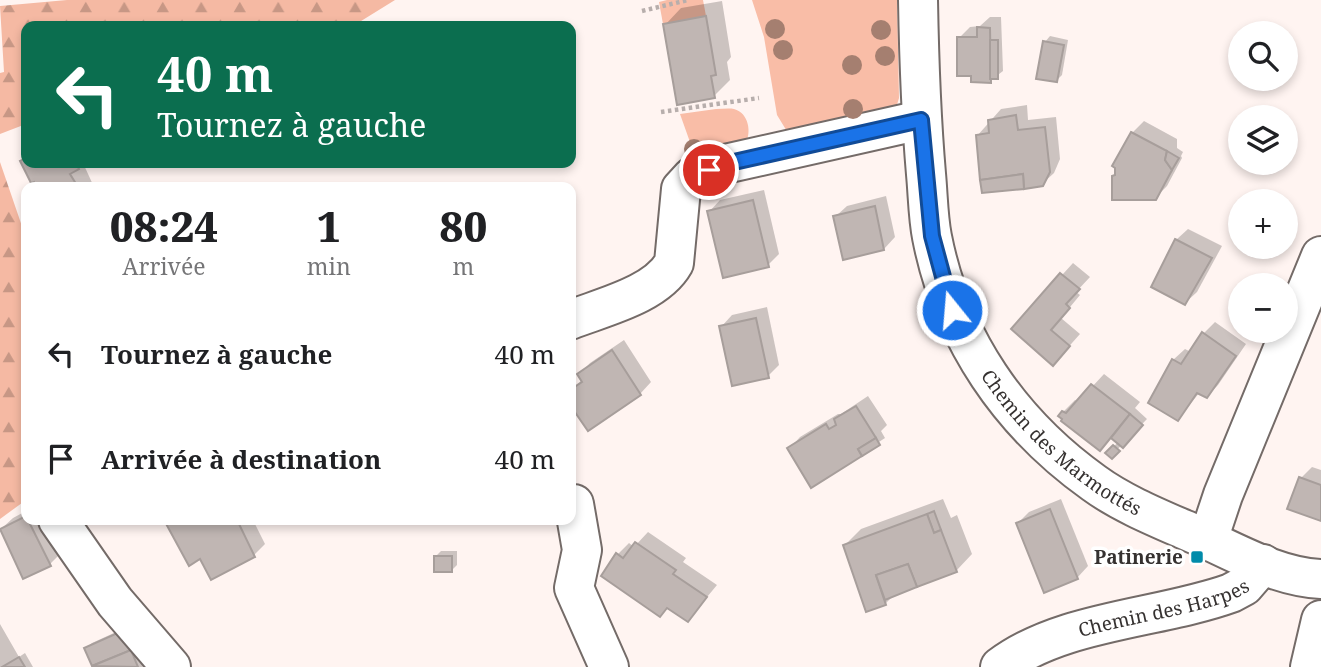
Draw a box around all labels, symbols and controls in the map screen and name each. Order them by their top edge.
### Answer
map controls [1228,21,1298,343]
button: search [1228,21,1298,91]
text: 40 m [157,40,273,106]
icon: left [42,49,133,140]
text: Tournez à gauche [157,103,426,146]
button: layers [1228,105,1298,175]
pin [679,140,739,200]
icon: arrive [690,151,728,189]
button: + [1228,189,1298,259]
text: 08:24 [110,197,218,254]
text: 1 [317,197,341,254]
text: 80 [440,197,487,254]
text: Arrivée [122,250,206,282]
text: min [307,250,351,282]
text: m [453,250,474,282]
position arrow [915,273,989,347]
button: − [1228,273,1298,343]
icon: left [42,335,80,373]
text: Tournez à gauche [101,336,332,372]
text: 40 m [495,336,555,372]
street label: Chemin des Marmottés [975,364,1146,521]
icon: arrive [42,440,80,478]
text: Arrivée à destination [101,441,381,477]
text: 40 m [495,441,555,477]
place label: Patinerie [1094,544,1183,570]
marker: Patinerie [1189,549,1205,565]
street label: Chemin des Harpes [1075,573,1254,643]

